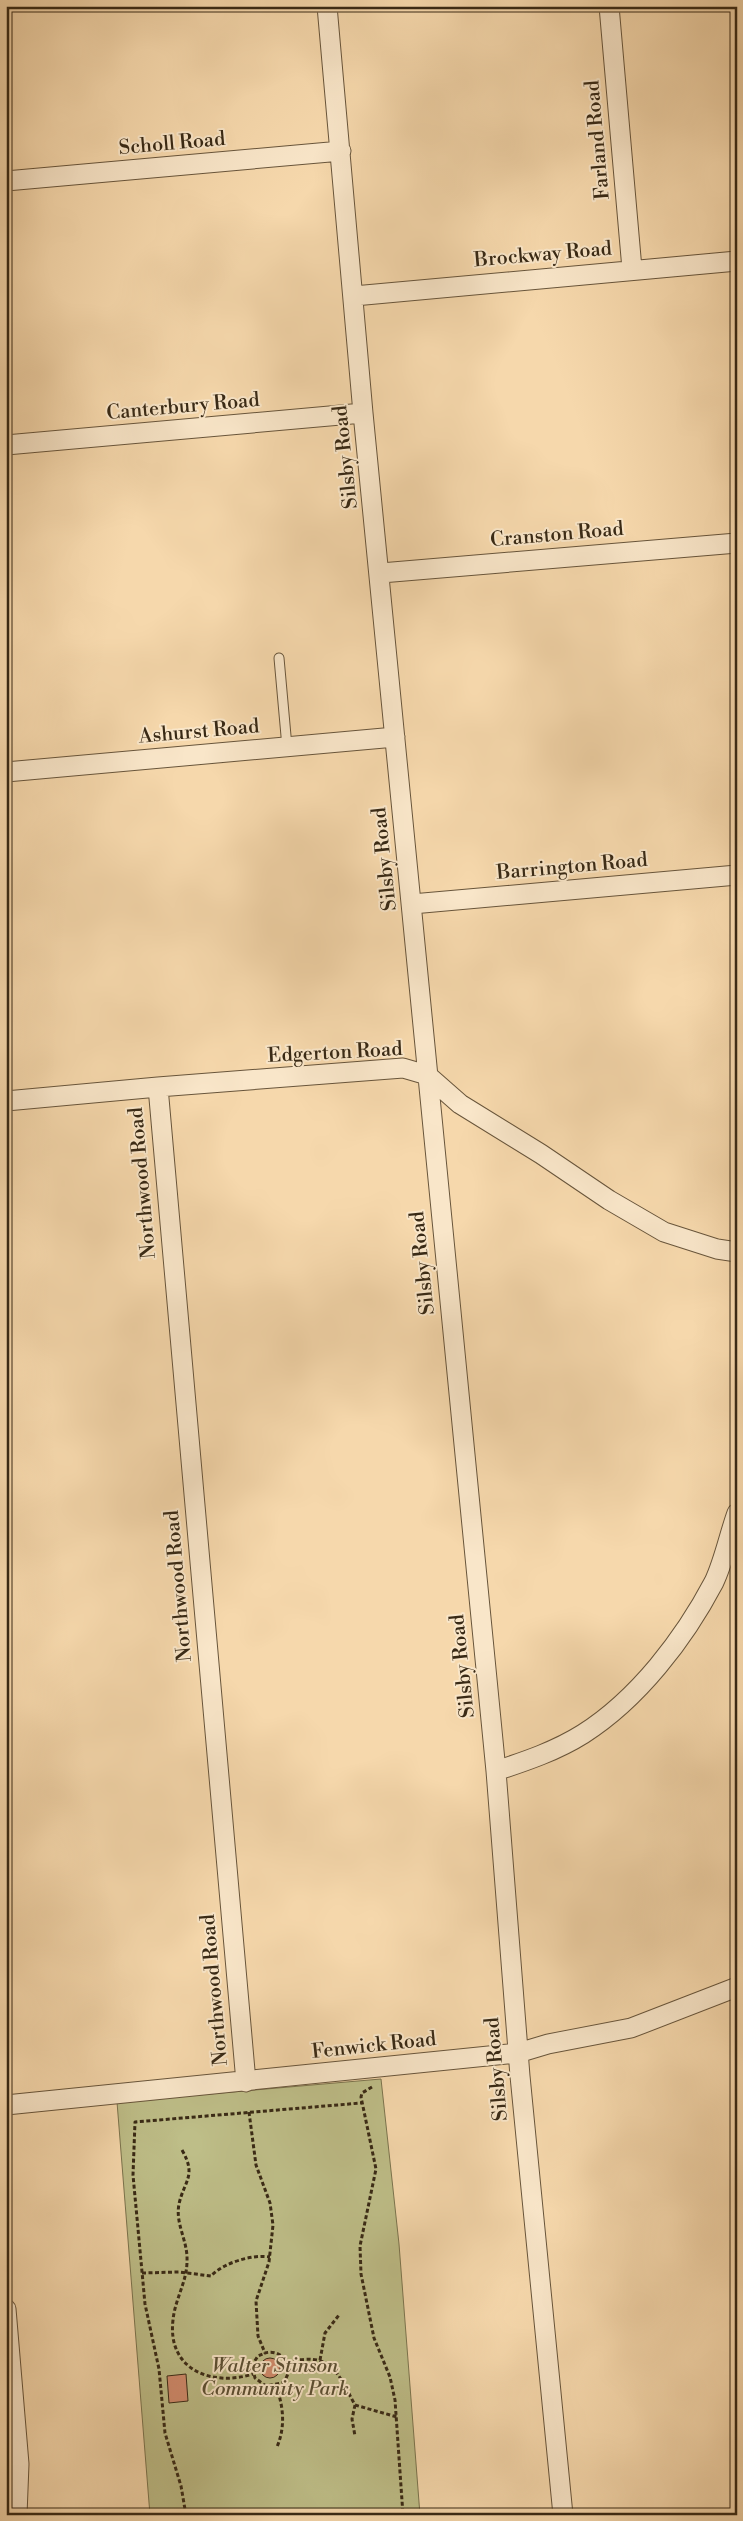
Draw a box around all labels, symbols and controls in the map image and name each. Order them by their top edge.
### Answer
street label: Farland Road [580,78,616,201]
street label: Scholl Road [118,127,227,161]
street label: Brockway Road [472,236,614,274]
street label: Canterbury Road [105,388,261,426]
street label: Silsby Road [328,403,364,510]
street label: Cranston Road [489,517,625,553]
street label: Ashurst Road [137,714,261,750]
street label: Silsby Road [367,805,403,912]
street label: Barrington Road [494,848,649,886]
street label: Edgerton Road [267,1037,404,1069]
street label: Northwood Road [124,1105,162,1260]
street label: Silsby Road [405,1209,441,1316]
street label: Northwood Road [160,1508,198,1663]
street label: Silsby Road [445,1612,481,1719]
street label: Northwood Road [196,1912,234,2067]
street label: Silsby Road [480,2015,514,2122]
street label: Fenwick Road [310,2027,438,2065]
park label: Walter Stinson Community Park [201,2354,349,2402]

